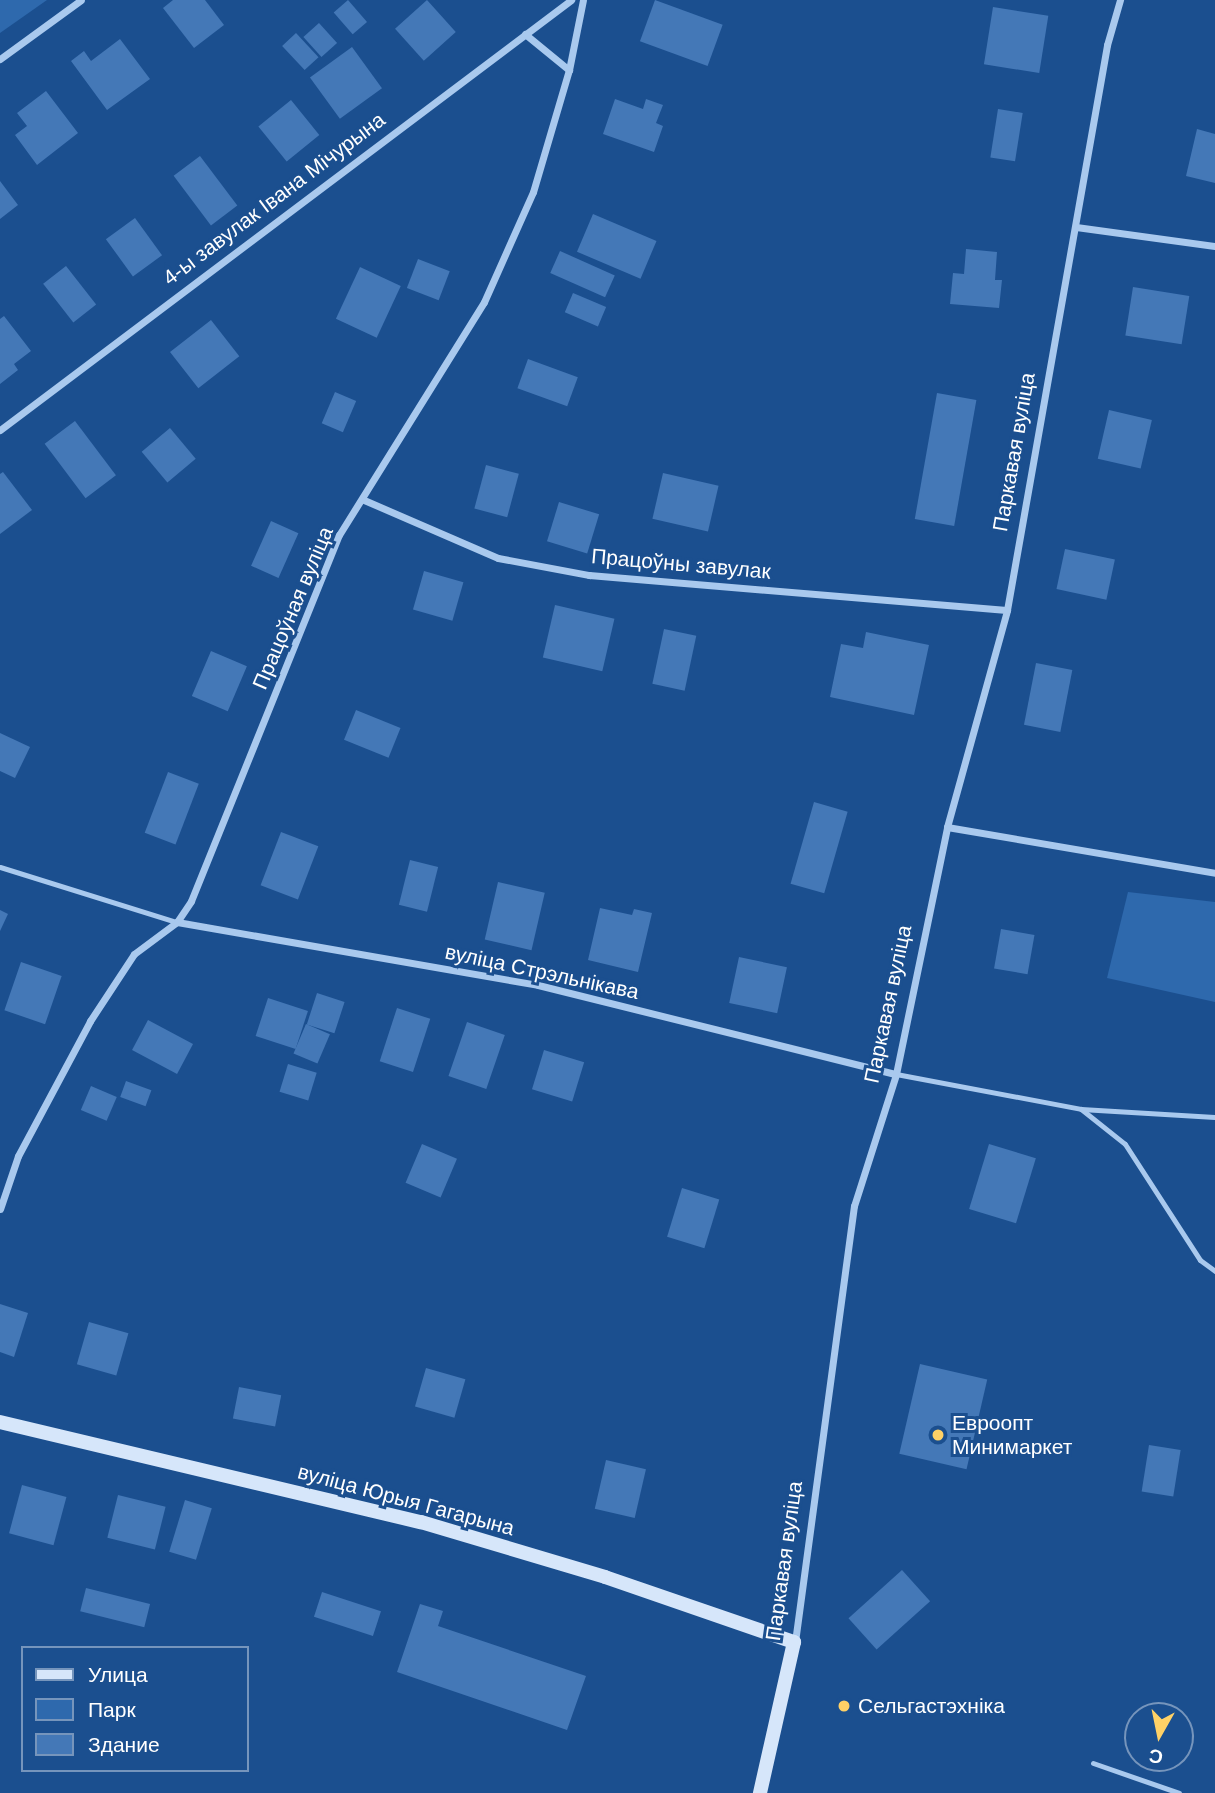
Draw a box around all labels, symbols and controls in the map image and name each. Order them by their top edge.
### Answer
street label: 4-ы завулак Івана Мічурына [158,107,390,291]
street label: Паркавая вуліца [988,371,1040,533]
street label: Працоўная вуліца [247,523,339,693]
street label: Працоўны завулак [590,544,772,584]
street label: Паркавая вуліца [859,923,917,1085]
street label: вуліца Стрэльнікава [443,939,641,1005]
place label: Евроопт Минимаркет [952,1410,1072,1460]
marker: Евроопт Минимаркет [930,1427,946,1443]
street label: вуліца Юрыя Гагарына [295,1459,517,1541]
street label: Паркавая вуліца [760,1480,808,1642]
legend [21,1646,248,1772]
text: Улица [88,1663,148,1686]
place label: Сельгастэхніка [858,1693,1005,1719]
text: Парк [88,1698,136,1721]
marker: Сельгастэхніка [836,1698,852,1714]
north arrow [1124,1702,1194,1772]
text: Здание [88,1733,160,1756]
text: С [1148,1745,1164,1768]

